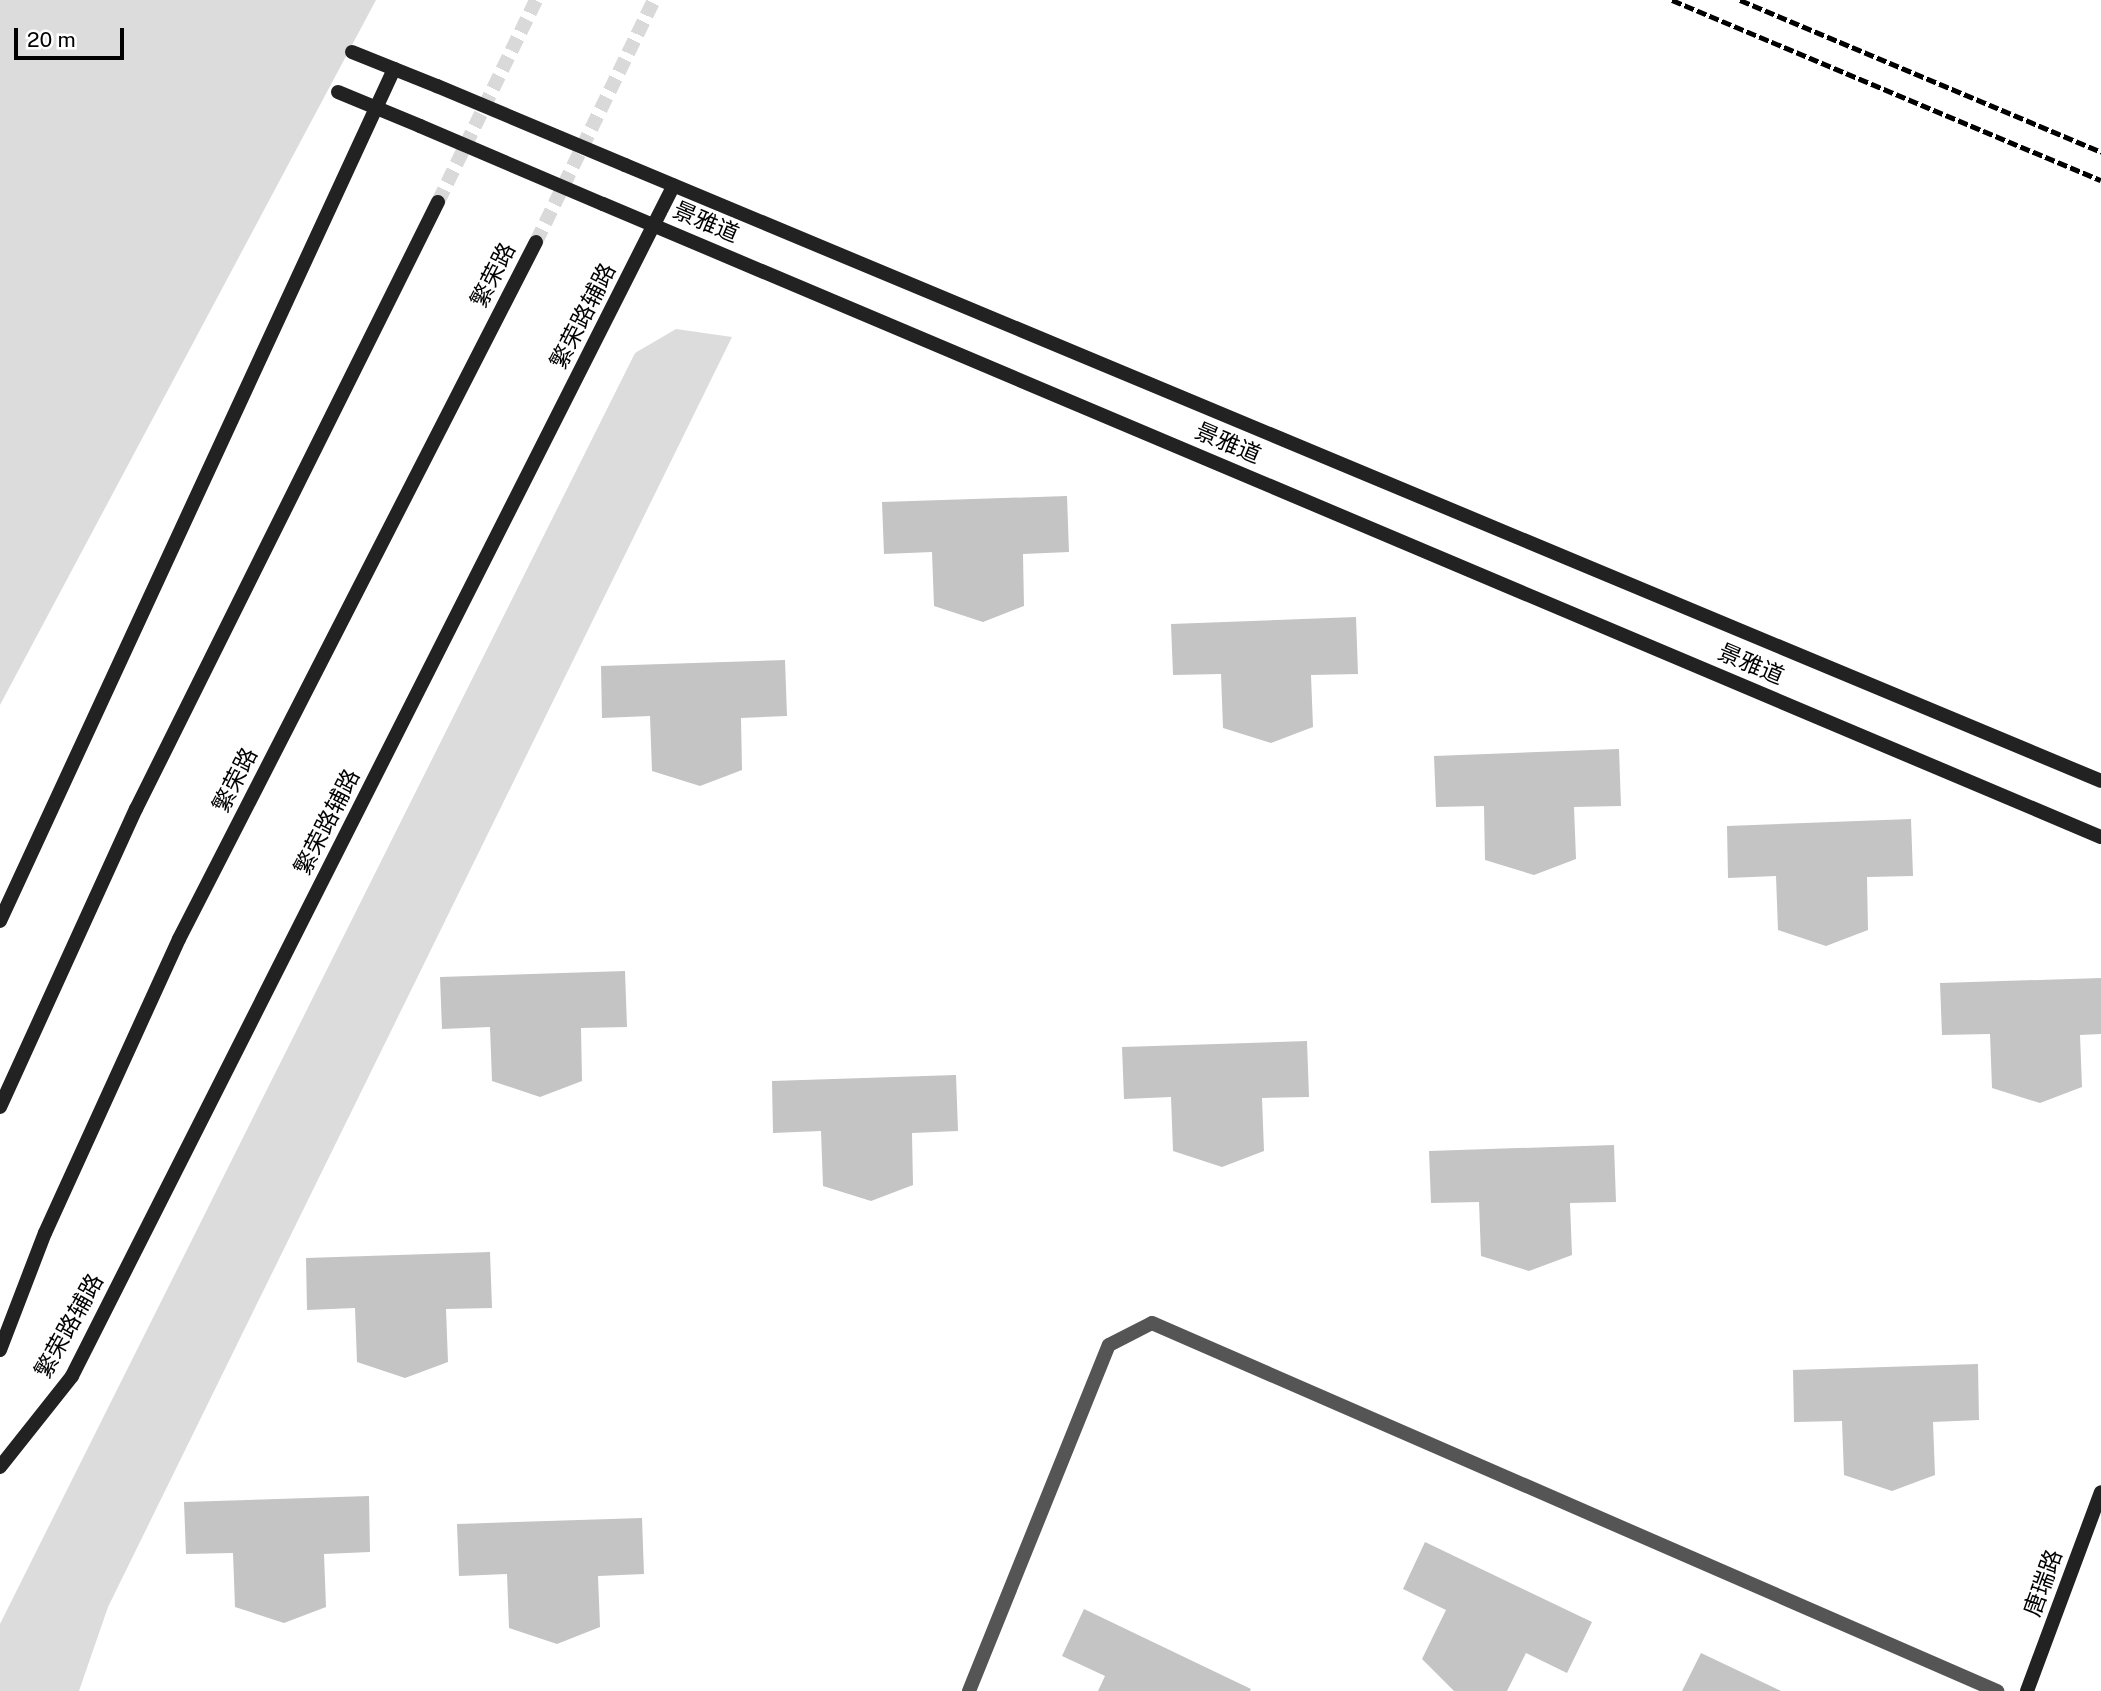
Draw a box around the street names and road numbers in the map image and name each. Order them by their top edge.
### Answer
street label: 景雅道 [669,196,743,248]
street label: 繁荣路 [465,238,521,312]
street label: 繁荣路辅路 [545,259,621,373]
street label: 景雅道 [1191,417,1265,469]
street label: 景雅道 [1714,638,1788,690]
street label: 繁荣路 [207,743,263,817]
street label: 繁荣路辅路 [289,765,365,879]
street label: 繁荣路辅路 [29,1269,109,1383]
street label: 唐瑞路 [2018,1546,2068,1620]

